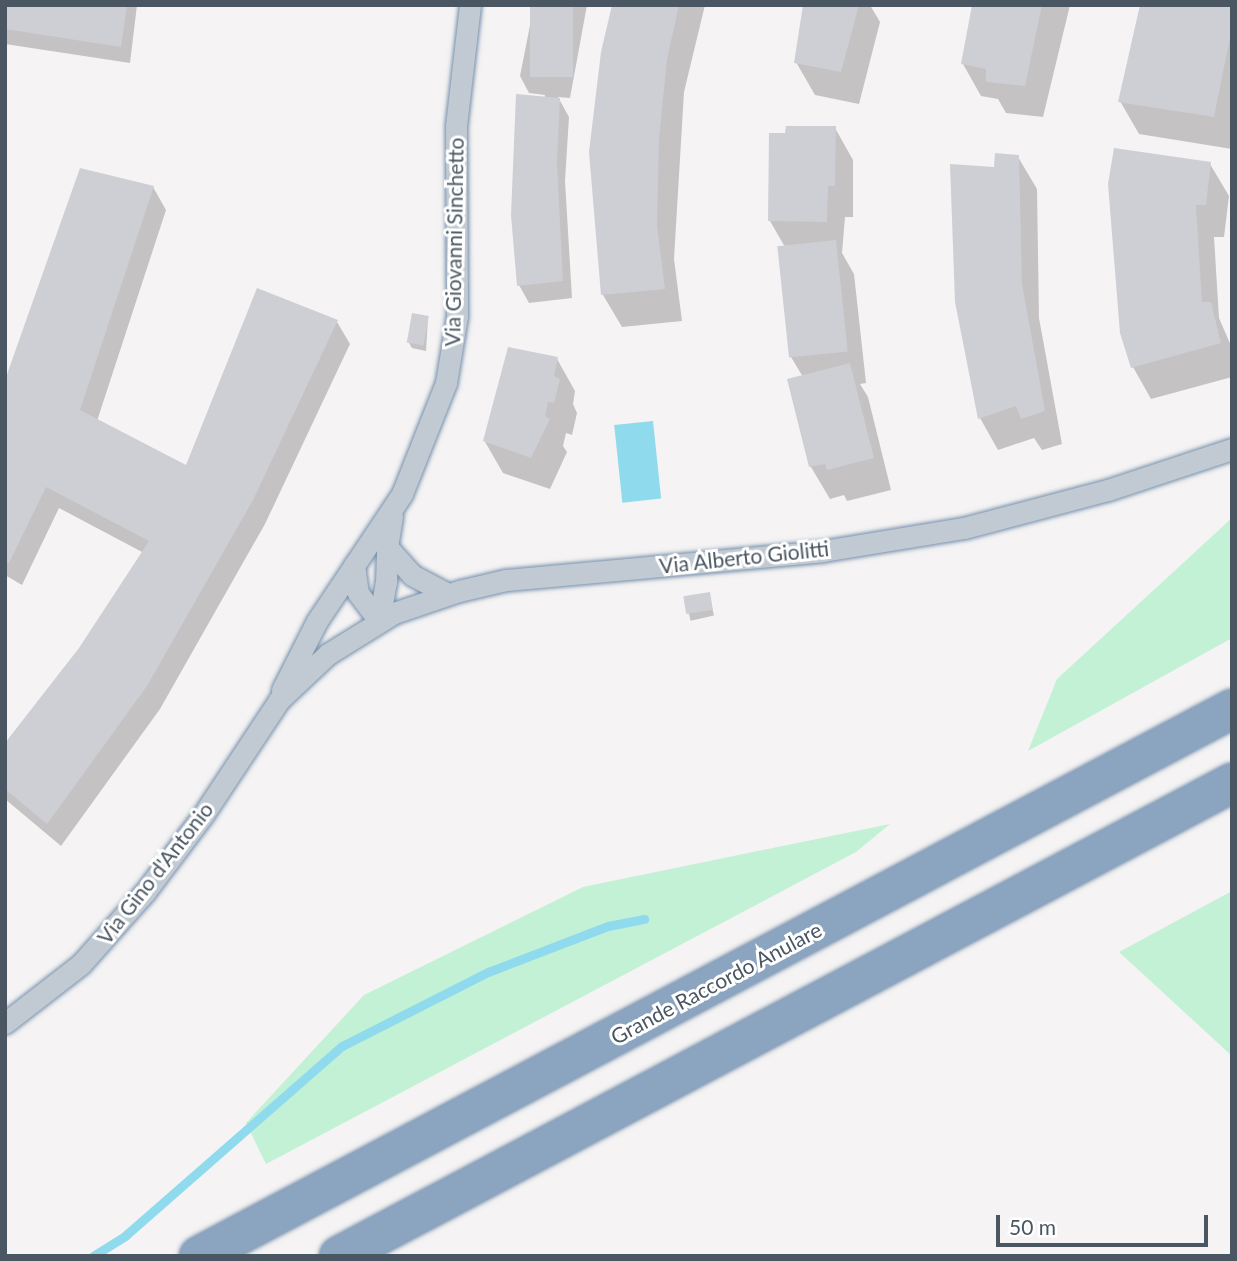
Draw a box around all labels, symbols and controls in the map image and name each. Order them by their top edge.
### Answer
street label: Via Giovanni Sinchetto [440,137,468,347]
street label: Via Alberto Giolitti [658,536,830,578]
street label: Via Gino d'Antonio [92,797,218,949]
street label: Grande Raccordo Anulare [606,917,826,1049]
scale bar [999,1202,1211,1246]
text: 50 m [1009,1214,1056,1239]

